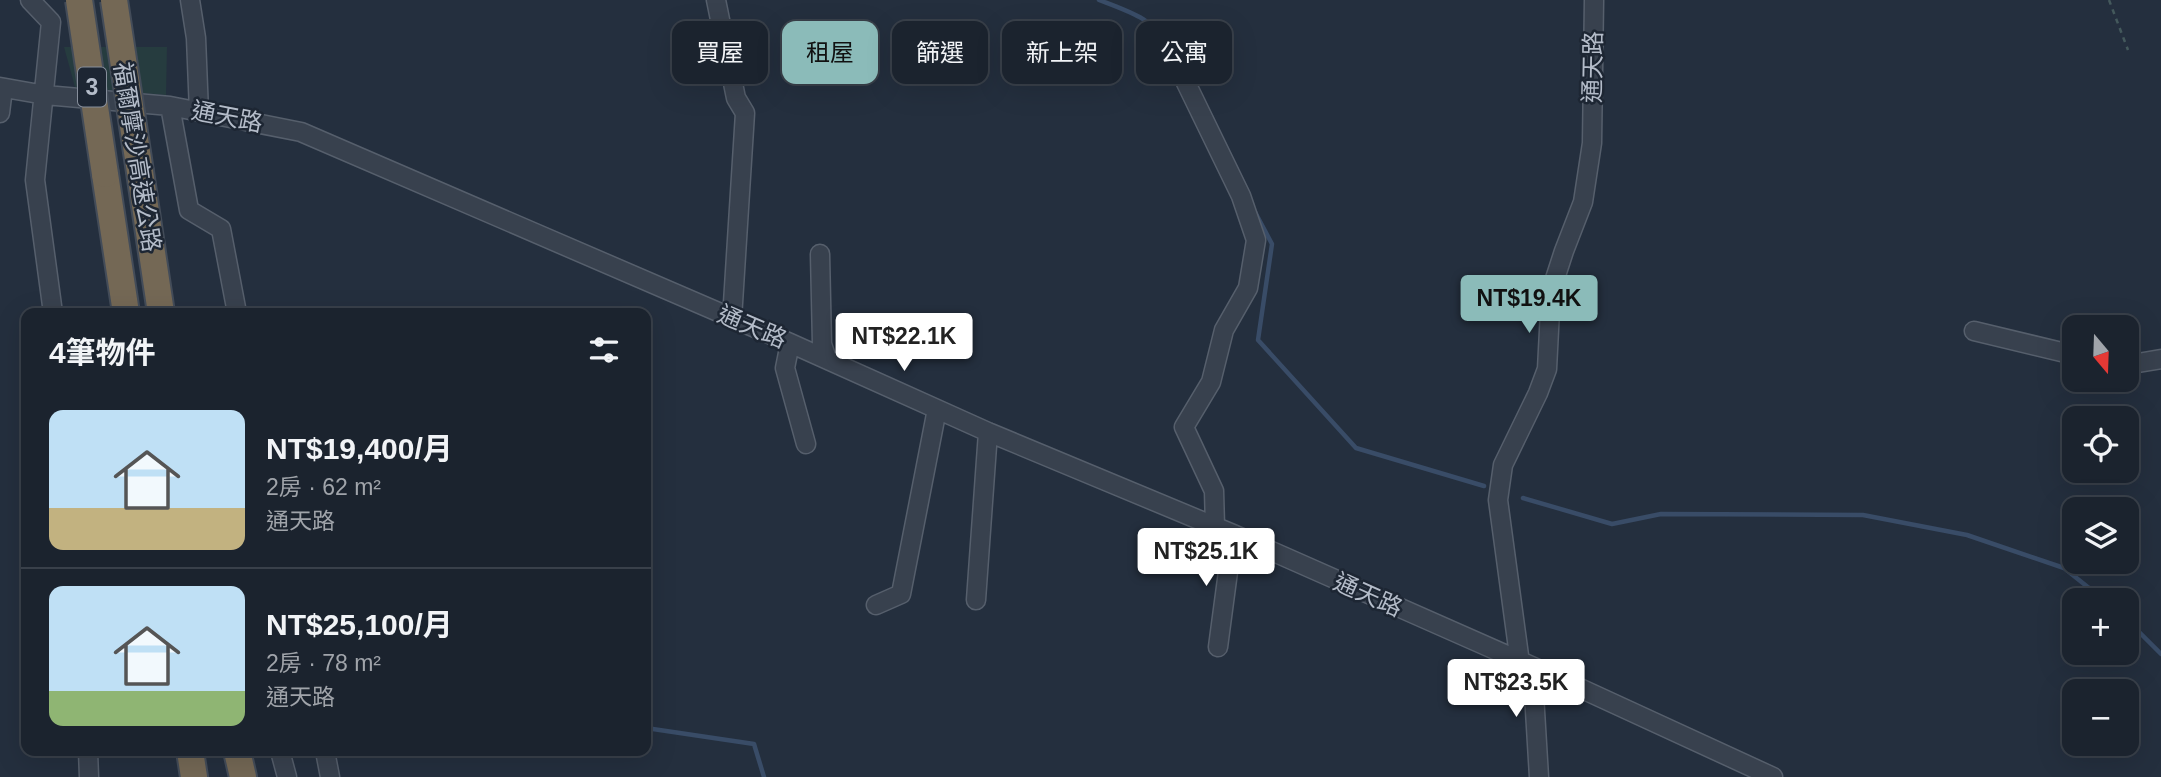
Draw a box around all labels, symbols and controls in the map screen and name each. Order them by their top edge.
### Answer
chip: 買屋 [672,21,768,84]
chip: 租屋 [782,21,878,84]
chip: 篩選 [892,21,988,84]
chip: 新上架 [1002,21,1122,84]
chip: 公寓 [1136,21,1232,84]
street label: 通天路 [1578,31,1607,103]
street label: 福爾摩沙高速公路 [109,60,166,254]
road number: 3 [78,68,106,106]
street label: 通天路 [189,96,265,137]
pin: NT$19.4K [1457,276,1601,335]
text: NT$19.4K [1477,285,1581,311]
street label: 通天路 [714,300,791,353]
pin: NT$22.1K [832,314,976,373]
north arrow [2062,315,2138,392]
map controls [2062,315,2139,756]
text: NT$22.1K [852,323,956,349]
icon: filters [585,331,623,369]
text: 4筆物件 [49,336,156,369]
button: locate [2062,406,2139,483]
text: NT$19,400/月 [266,432,453,465]
icon: home [105,438,189,522]
text: 2房 · 62 m² [266,474,381,500]
button: layers [2062,497,2139,574]
text: 通天路 [266,508,335,534]
pin: NT$25.1K [1134,528,1278,588]
text: NT$25.1K [1154,538,1258,564]
street label: 通天路 [1330,568,1407,622]
button: + [2062,588,2139,665]
text: NT$25,100/月 [266,608,453,641]
icon: home [105,614,189,698]
text: 2房 · 78 m² [266,650,381,676]
pin: NT$23.5K [1444,660,1588,719]
text: NT$23.5K [1464,669,1568,695]
button: − [2062,679,2139,756]
text: 通天路 [266,684,335,710]

